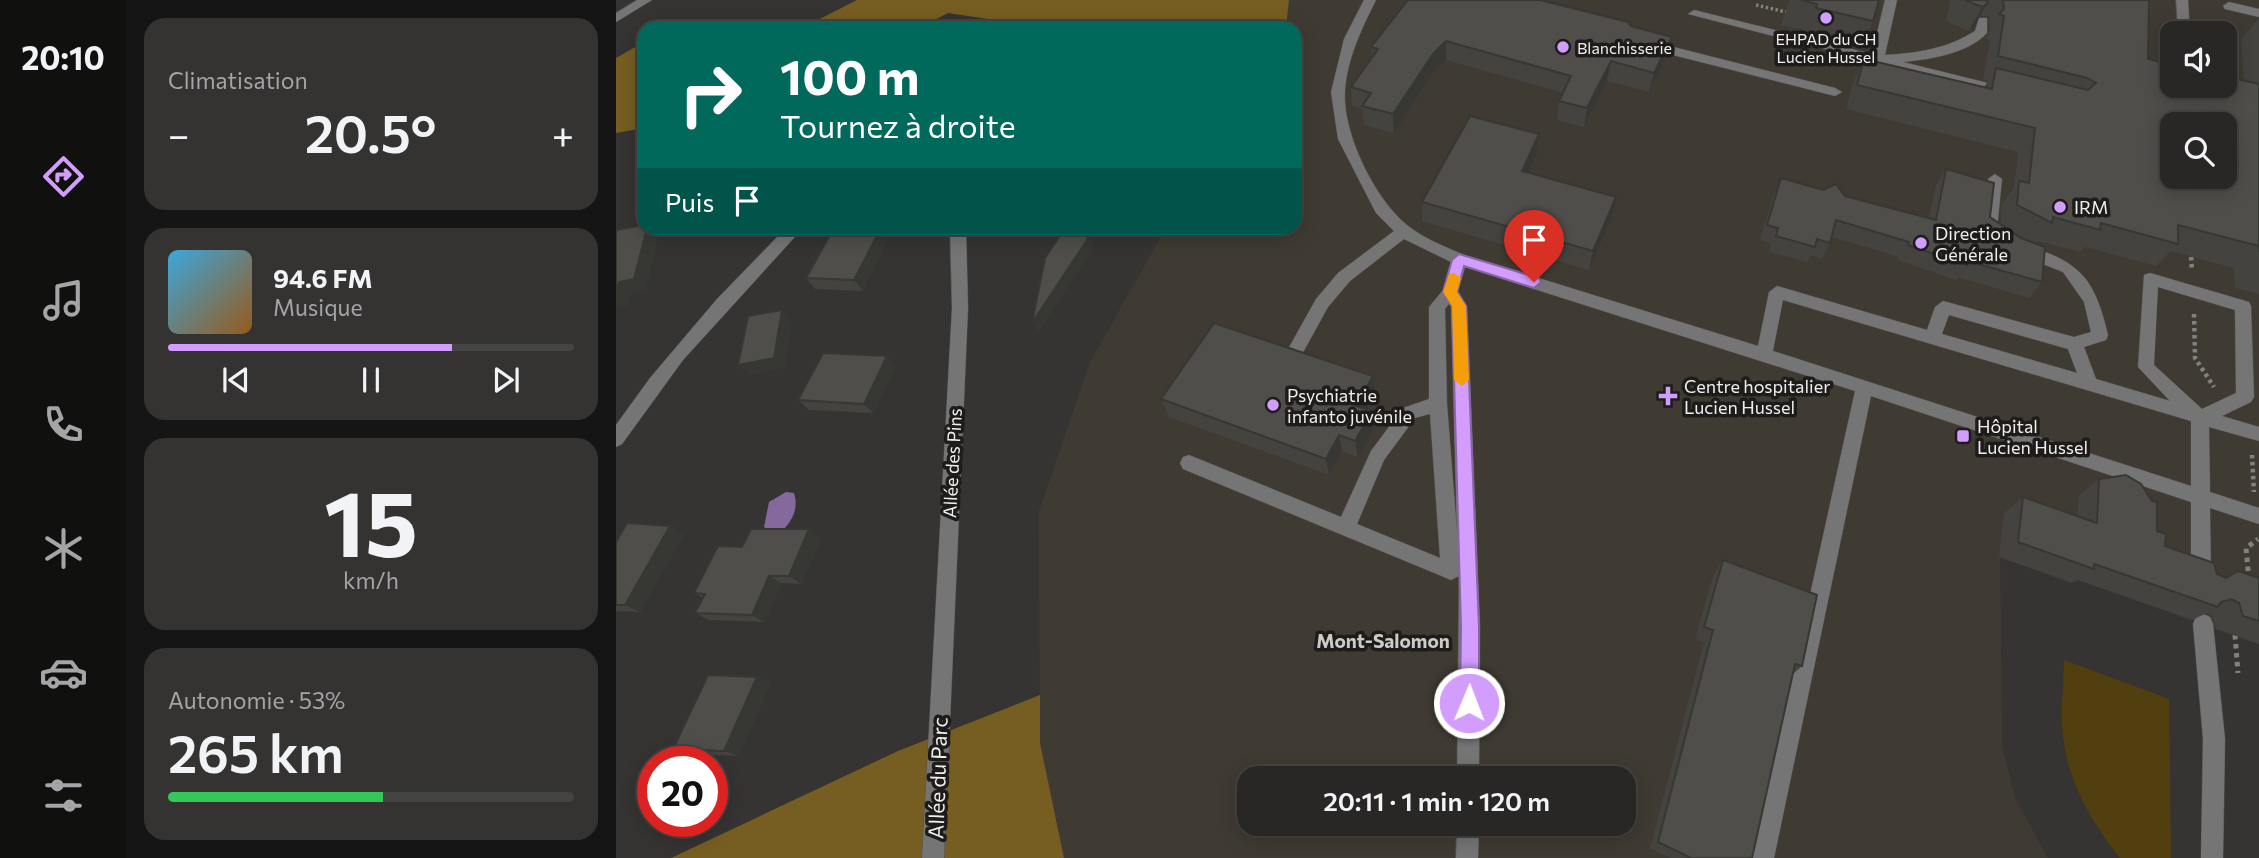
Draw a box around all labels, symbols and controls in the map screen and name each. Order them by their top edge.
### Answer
marker: EHPAD du CH Lucien Hussel [1818,10,1834,26]
map controls [2160,21,2237,189]
button: sound [2160,21,2237,98]
place label: EHPAD du CH Lucien Hussel [1776,29,1876,66]
text: 20:10 [21,37,105,77]
place label: Blanchisserie [1577,38,1672,57]
marker: Blanchisserie [1555,39,1571,55]
text: 100 m [780,45,919,105]
icon: right [665,49,756,140]
text: Climatisation [168,66,308,94]
text: 20.5° [305,100,436,164]
text: Tournez à droite [780,105,1016,145]
text: − [168,110,190,157]
text: + [552,110,574,157]
button: search [2160,112,2237,189]
icon: directions [39,152,88,201]
icon: arrive [728,182,766,220]
text: Puis [665,186,714,217]
place label: IRM [2074,196,2108,218]
marker: IRM [2052,199,2068,215]
pin [1504,210,1564,282]
icon: arrive [1515,221,1553,259]
place label: Direction Générale [1935,222,2011,265]
marker: Direction Générale [1913,235,1929,251]
text: 94.6 FM [273,262,372,293]
icon: music [39,276,88,325]
text: Musique [273,293,363,321]
icon: previous [217,361,255,399]
icon: pause [352,361,390,399]
icon: next [487,361,525,399]
place label: Centre hospitalier Lucien Hussel [1684,375,1830,418]
place label: Psychiatrie infanto juvénile [1287,384,1412,427]
marker: Centre hospitalier Lucien Hussel [1658,386,1678,406]
marker: Psychiatrie infanto juvénile [1265,397,1281,413]
icon: phone [39,400,88,449]
street label: Allée des Pins [938,408,966,518]
place label: Hôpital Lucien Hussel [1977,415,2088,458]
marker: Hôpital Lucien Hussel [1955,428,1971,444]
text: 15 [324,464,418,576]
icon: climate [39,524,88,573]
text: km/h [343,566,399,594]
district label: Mont-Salomon [1316,629,1450,652]
icon: car [39,648,88,697]
position arrow [1432,666,1506,740]
text: Autonomie · 53% [168,686,345,714]
street label: Allée du Parc [922,717,952,839]
text: 265 km [168,720,344,784]
speed limit sign: 20 [637,746,728,837]
icon: filters [39,771,88,820]
text: 20:11 · 1 min · 120 m [1323,785,1550,816]

